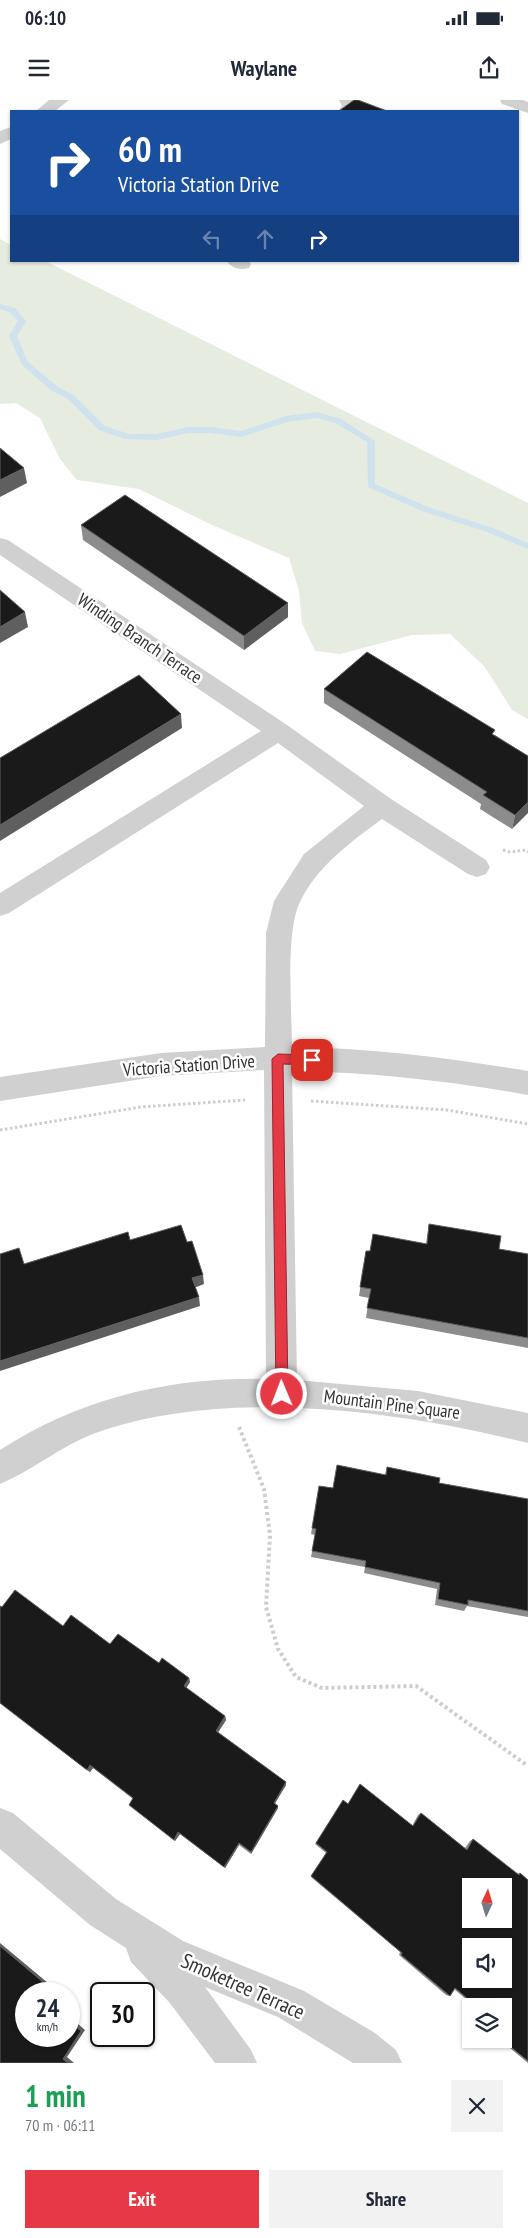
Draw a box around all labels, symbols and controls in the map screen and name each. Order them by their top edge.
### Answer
text: 06:10 [25,6,66,30]
icon: menu [25,54,53,82]
text: Waylane [231,54,297,82]
icon: share [475,54,503,82]
text: 60 m [118,126,182,172]
icon: right [35,130,100,195]
text: Victoria Station Drive [118,170,279,198]
icon: left [198,225,226,253]
icon: ahead [251,225,279,253]
icon: right [304,225,332,253]
street label: Winding Branch Terrace [73,588,207,688]
pin [291,1039,333,1081]
icon: arrive [298,1046,326,1074]
street label: Victoria Station Drive [121,1049,256,1081]
position arrow [255,1367,307,1419]
street label: Mountain Pine Square [323,1384,461,1424]
north arrow [462,1878,512,1928]
map controls [462,1878,512,2048]
button: sound [462,1938,512,1988]
street label: Smoketree Terrace [177,1947,309,2025]
speed limit sign: 30 [90,1982,155,2047]
text: 24 [36,1992,59,2024]
button: layers [462,1998,512,2048]
text: km/h [37,2019,58,2034]
text: 1 min [25,2076,86,2115]
button: close [451,2080,503,2132]
text: 70 m · 06:11 [25,2115,96,2135]
button: Exit [25,2170,259,2228]
button: Share [269,2170,503,2228]

